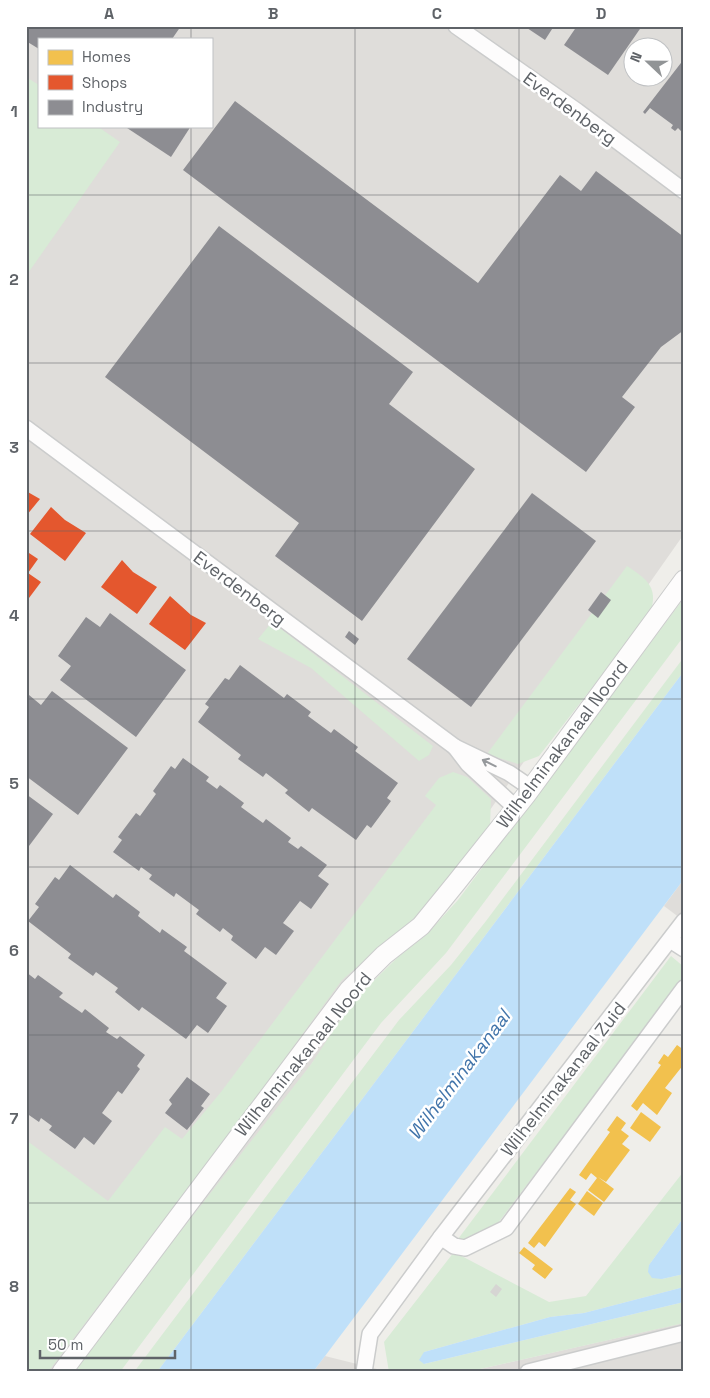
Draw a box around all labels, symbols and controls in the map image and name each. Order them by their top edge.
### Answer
text: A [104,3,114,24]
text: B [268,3,278,24]
text: C [432,3,442,24]
text: D [596,3,606,24]
legend [38,38,212,128]
north arrow [622,38,672,88]
text: Homes [82,47,131,66]
text: N [626,49,646,65]
street label: Everdenberg [519,66,621,150]
text: Shops [82,73,127,92]
text: Industry [82,97,143,116]
text: 1 [10,101,18,122]
text: 2 [9,269,19,290]
text: 3 [9,437,19,458]
street label: Everdenberg [189,546,291,630]
text: 4 [9,605,19,626]
street label: Wilhelminakanaal Noord [491,655,633,833]
one-way arrow [482,758,497,767]
text: 5 [9,773,19,794]
text: 6 [9,940,19,961]
street label: Wilhelminakanaal Noord [230,967,376,1141]
street label: Wilhelminakanaal Zuid [495,997,631,1161]
water label: Wilhelminakanaal [402,1003,517,1145]
text: 7 [10,1108,19,1129]
text: 8 [9,1276,19,1297]
scale bar [40,1328,175,1360]
text: 50 m [48,1335,83,1354]

